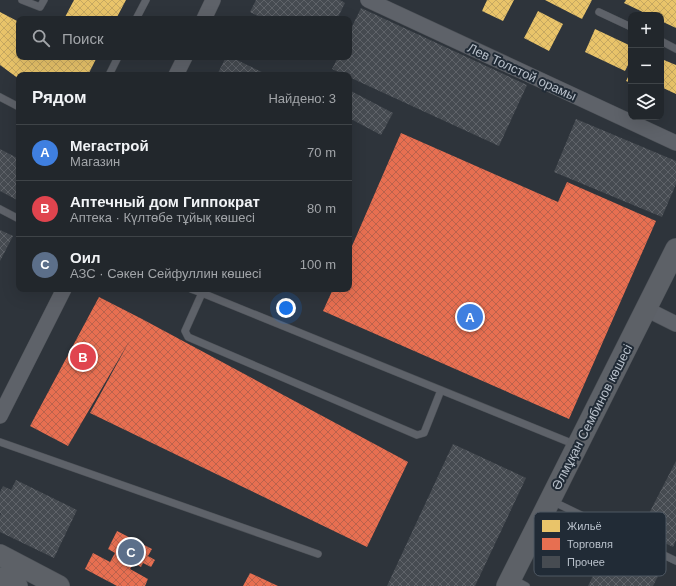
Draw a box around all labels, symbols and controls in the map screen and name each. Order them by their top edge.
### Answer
map controls [628,12,664,120]
button: + [628,12,664,48]
search box [16,16,352,60]
icon: search [30,27,52,49]
text: Поиск [62,30,104,47]
street label: Лев Толстой орамы [465,40,579,104]
button: − [628,48,664,84]
button: layers [628,84,664,120]
text: Рядом [32,88,87,107]
text: Найдено: 3 [268,91,336,106]
text: Мегастрой [70,137,149,154]
text: A [40,145,50,160]
text: 70 m [307,145,336,160]
text: Магазин [70,154,120,169]
text: Аптечный дом Гиппократ [70,193,260,210]
text: B [40,201,50,216]
text: 80 m [307,201,336,216]
text: Аптека · Күлтөбе тұйық көшесі [70,210,255,225]
text: Оил [70,249,100,266]
text: C [40,257,50,272]
text: 100 m [300,257,336,272]
text: АЗС · Сәкен Сейфуллин көшесі [70,266,261,281]
your location [276,298,296,318]
pin: A [457,302,483,332]
pin: B [70,342,96,372]
street label: Әлмұқан Сембинов көшесі [549,342,635,492]
legend [534,512,666,576]
text: Жильё [567,520,602,532]
pin: C [118,537,144,567]
text: Торговля [567,538,613,550]
text: Прочее [567,556,605,568]

